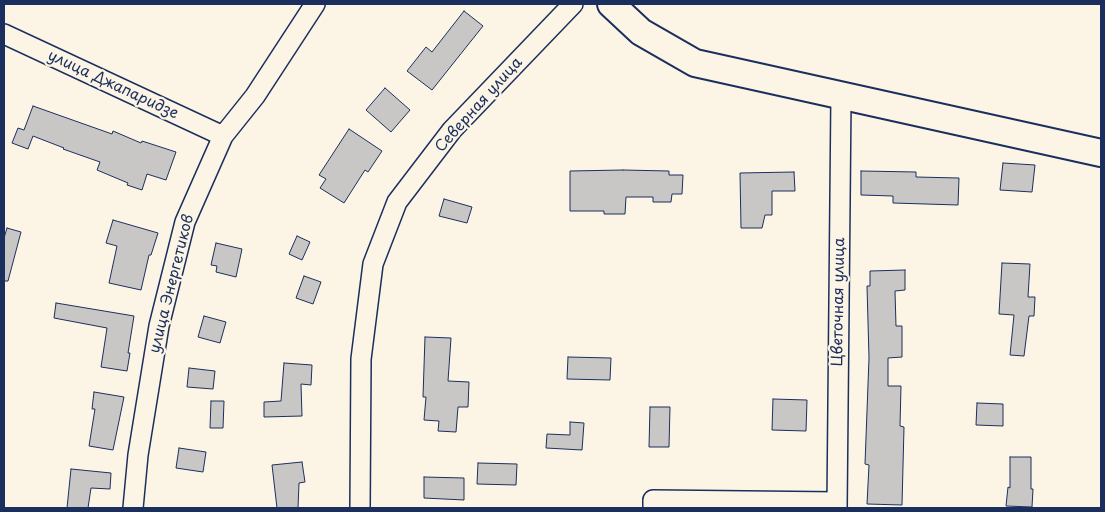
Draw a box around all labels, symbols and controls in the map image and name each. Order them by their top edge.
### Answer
street label: улица Джапаридзе [45,47,181,123]
street label: Северная улица [432,54,526,156]
street label: улица Энергетиков [146,213,198,355]
street label: Цветочная улица [829,237,849,367]

